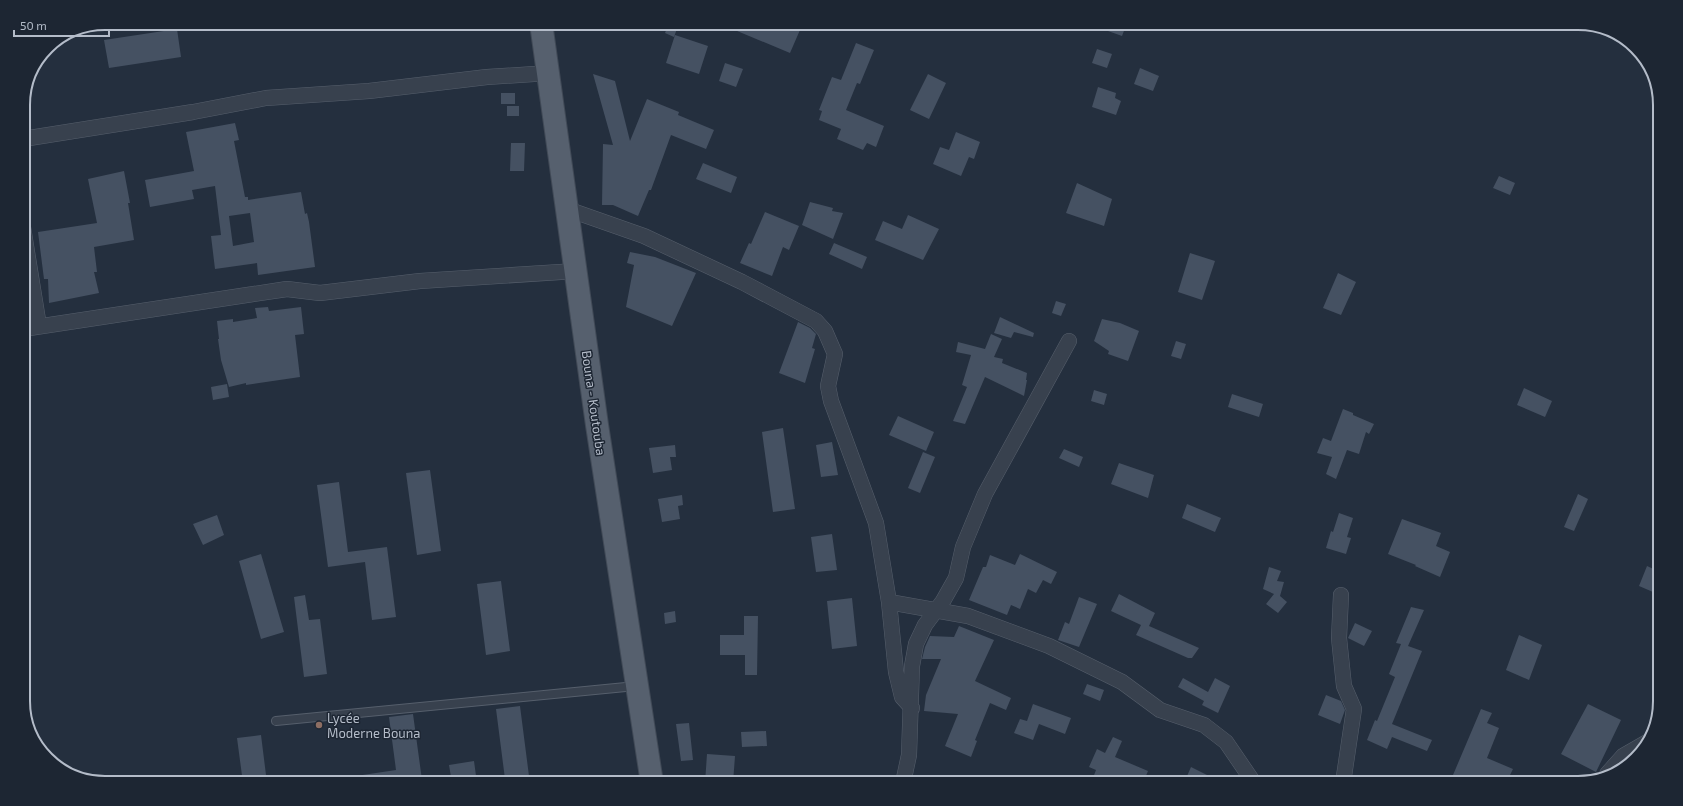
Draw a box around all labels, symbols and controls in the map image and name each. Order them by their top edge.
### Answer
scale bar [14,12,109,38]
text: 50 m [20,18,47,32]
street label: Bouna - Koutouba [579,350,609,456]
place label: Lycée Moderne Bouna [327,710,420,741]
marker: Lycée Moderne Bouna [314,720,324,730]

